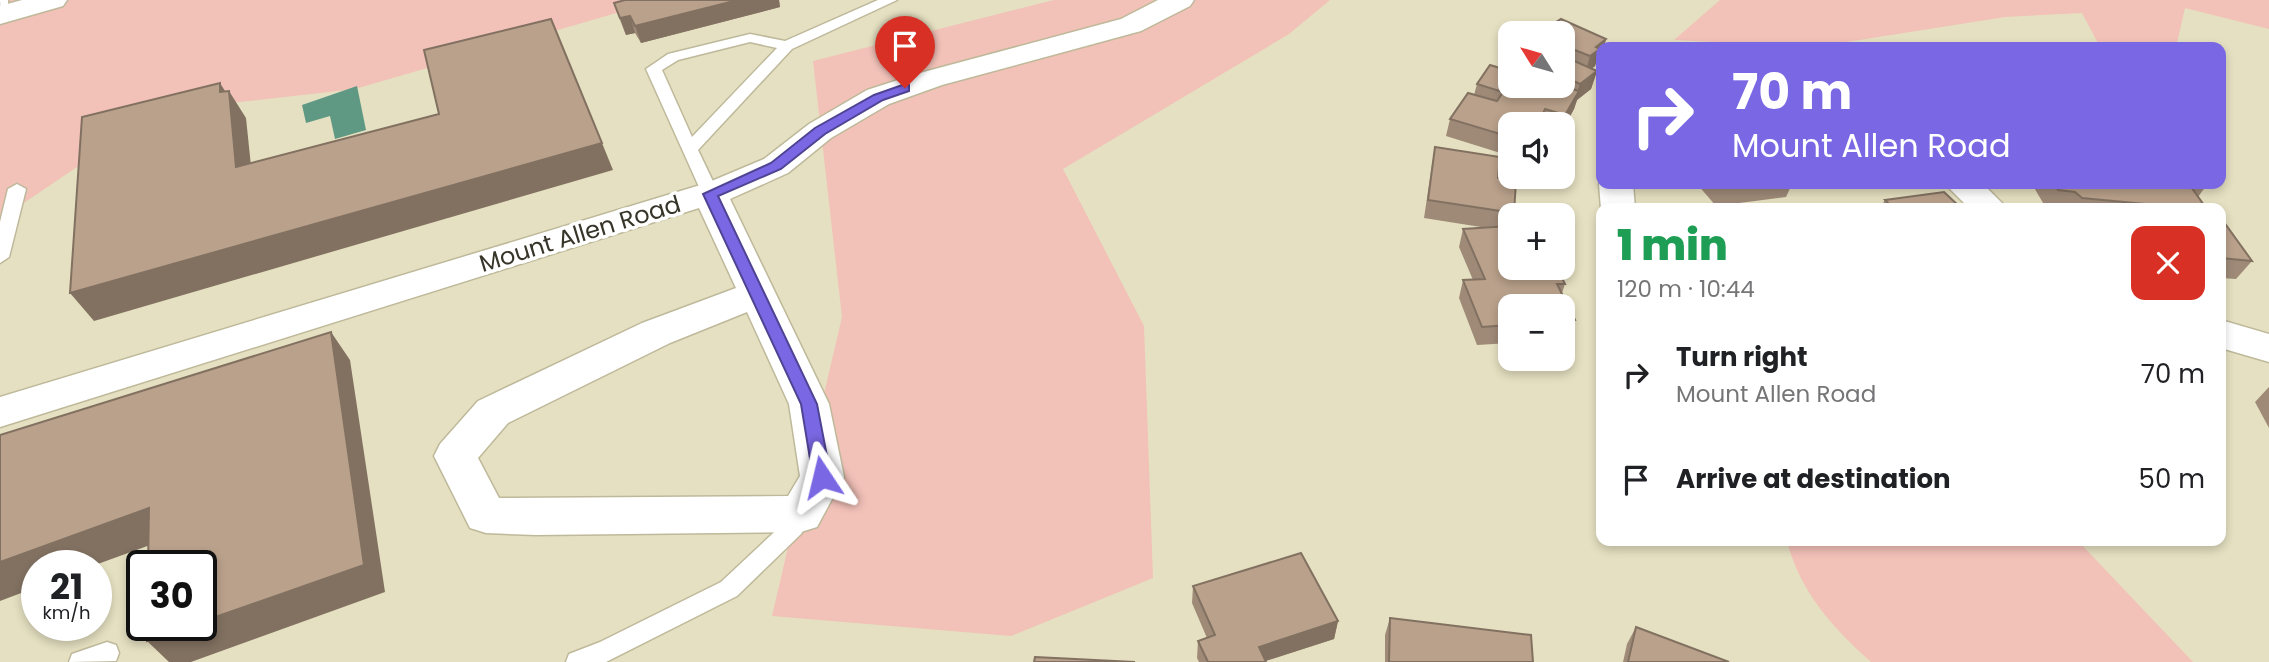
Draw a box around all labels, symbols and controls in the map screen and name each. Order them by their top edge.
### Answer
pin [875,16,935,88]
north arrow [1498,21,1575,98]
map controls [1498,21,1575,371]
icon: arrive [886,27,924,65]
text: 70 m [1732,58,1852,126]
icon: right [1617,70,1708,161]
button: sound [1498,112,1575,189]
text: Mount Allen Road [1732,123,2011,168]
street label: Mount Allen Road [475,187,685,280]
button: + [1498,203,1575,280]
text: 1 min [1617,216,1728,275]
button: close [2131,226,2205,300]
text: 120 m · 10:44 [1617,273,1755,305]
button: − [1498,294,1575,371]
text: Turn right [1676,339,1808,375]
icon: right [1617,356,1655,394]
text: 70 m [2141,356,2205,392]
text: Mount Allen Road [1676,378,1876,410]
position arrow [785,440,859,514]
icon: arrive [1617,461,1655,499]
text: Arrive at destination [1676,461,1951,497]
text: 50 m [2139,461,2205,497]
speed limit sign: 30 [126,550,217,641]
text: 21 [50,562,83,611]
text: km/h [43,600,90,625]

